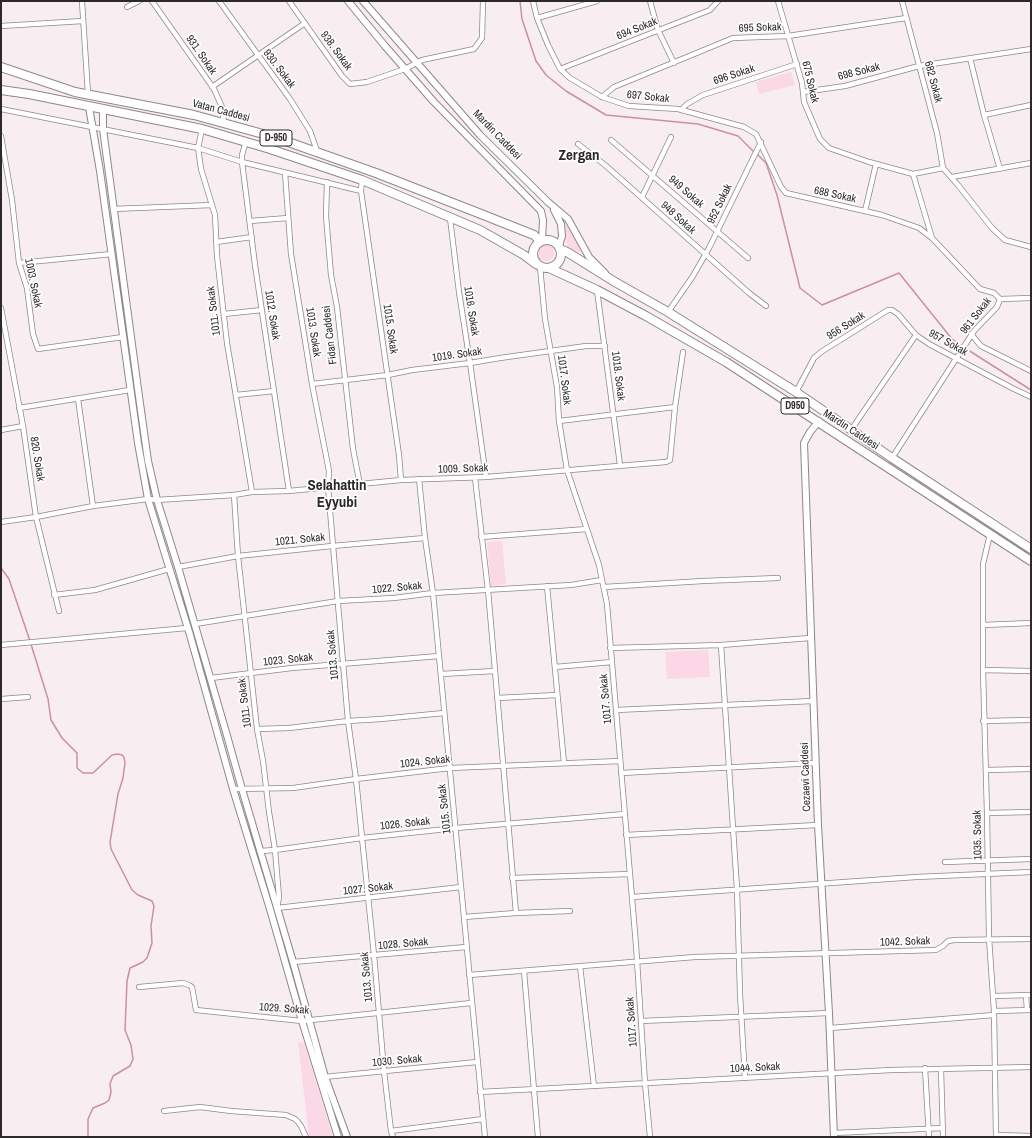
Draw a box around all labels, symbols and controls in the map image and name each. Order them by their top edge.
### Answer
street label: 694 Sokak [615,15,659,43]
street label: 695 Sokak [738,21,782,35]
street label: 938. Sokak [317,29,355,73]
street label: 931. Sokak [183,33,219,77]
street label: 930. Sokak [260,47,298,91]
street label: 675 Sokak [799,60,821,104]
street label: 698 Sokak [837,60,881,84]
street label: 682 Sokak [921,60,945,104]
street label: 696 Sokak [712,62,756,88]
street label: 697 Sokak [626,88,670,106]
street label: Vatan Caddesi [191,97,251,125]
street label: Mardin Caddesi [470,107,524,163]
road number: D-950 [260,130,292,146]
district label: Zergan [558,147,600,165]
street label: 949 Sokak [666,173,706,211]
street label: 952 Sokak [705,182,735,226]
street label: 688 Sokak [813,184,857,206]
street label: 948 Sokak [658,199,698,237]
street label: 1003. Sokak [21,257,45,309]
street label: 1016. Sokak [461,285,481,337]
street label: 1011. Sokak [204,286,224,336]
street label: 1012. Sokak [262,289,282,341]
street label: 961 Sokak [958,295,994,337]
street label: 1015. Sokak [380,303,400,355]
street label: Fidan Caddesi [320,305,340,365]
street label: 1013. Sokak [303,306,323,358]
street label: 956 Sokak [824,309,868,343]
street label: 957 Sokak [926,327,970,359]
street label: 1019. Sokak [431,345,483,365]
street label: 1018. Sokak [608,350,628,402]
street label: 1017. Sokak [554,354,574,406]
road number: D950 [781,398,809,414]
street label: Mardin Caddesi [820,407,882,453]
street label: 820. Sokak [27,436,47,482]
street label: 1009. Sokak [438,462,488,476]
district label: Selahattin Eyyubi [308,477,366,512]
street label: 1021. Sokak [274,531,326,549]
street label: 1022. Sokak [371,579,423,597]
street label: 1013. Sokak [324,629,342,681]
street label: 1023. Sokak [262,651,314,669]
street label: 1017. Sokak [597,673,615,725]
street label: 1011. Sokak [235,678,255,728]
street label: Cezaevi Caddesi [798,742,814,812]
street label: 1024. Sokak [399,753,451,771]
street label: 1015. Sokak [436,783,454,835]
street label: 1035. Sokak [971,810,985,860]
street label: 1026. Sokak [379,815,431,833]
street label: 1027. Sokak [342,880,394,898]
street label: 1028. Sokak [377,935,429,953]
street label: 1042. Sokak [880,935,930,949]
street label: 1013. Sokak [358,951,376,1003]
street label: 1017. Sokak [624,997,640,1047]
street label: 1029. Sokak [259,1001,309,1017]
street label: 1030. Sokak [371,1052,423,1070]
street label: 1044. Sokak [730,1060,780,1076]

